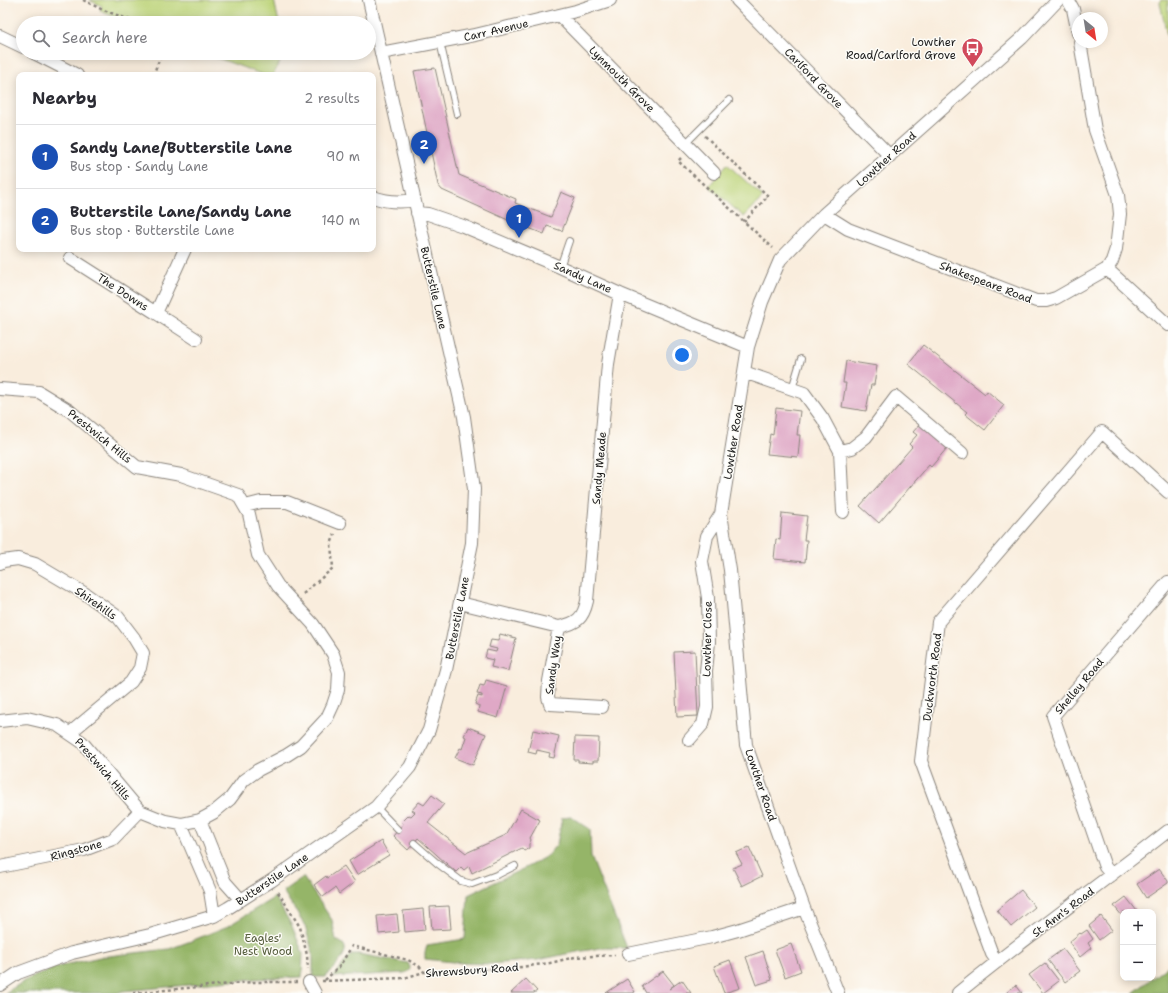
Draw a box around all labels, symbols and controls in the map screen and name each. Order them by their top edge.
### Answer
north arrow [1072,12,1108,48]
search box [16,16,376,60]
street label: Carr Avenue [462,16,530,45]
icon: search [30,27,52,49]
text: Search here [62,28,148,48]
place label: Lowther Road/Carlford Grove [846,35,956,63]
bus stop icon: Lowther Road/Carlford Grove [959,35,985,68]
street label: Lynmouth Grove [585,43,658,116]
street label: Carlford Grove [781,45,846,112]
text: Nearby [32,87,97,109]
text: 2 results [304,90,360,107]
street label: Lowther Road [853,128,920,190]
pin: 2 [411,131,437,164]
text: Sandy Lane/Butterstile Lane [70,138,293,158]
text: 1 [42,148,48,165]
text: 90 m [326,148,360,165]
text: Bus stop · Sandy Lane [70,158,208,175]
text: Butterstile Lane/Sandy Lane [70,202,292,222]
pin: 1 [506,205,532,238]
text: 2 [40,212,50,229]
text: 140 m [321,212,360,229]
text: Bus stop · Butterstile Lane [70,222,235,239]
street label: Butterstile Lane [417,245,450,331]
street label: Sandy Lane [551,258,614,297]
street label: Shakespeare Road [937,258,1034,307]
street label: The Downs [94,270,151,315]
your location [672,345,692,365]
street label: Lowther Road [720,403,747,481]
street label: Prestwich Hills [65,406,135,467]
street label: Sandy Meade [589,431,610,505]
street label: Butterstile Lane [442,575,473,661]
street label: Shirehills [72,583,120,623]
street label: Lowther Close [699,601,716,677]
street label: Duckworth Road [920,632,945,722]
street label: Sandy Way [542,635,565,696]
street label: Shelley Road [1051,655,1107,718]
street label: Prestwich Hills [71,735,134,804]
street label: Lowther Road [741,747,780,823]
street label: Ringstone [49,836,104,865]
street label: Butterstile Lane [233,850,311,909]
street label: St Ann's Road [1029,884,1098,941]
map controls [1120,909,1156,981]
button: + [1120,909,1156,945]
park label: Eagles' Nest Wood [234,931,292,959]
button: − [1120,945,1156,981]
street label: Shrewsbury Road [425,960,519,981]

